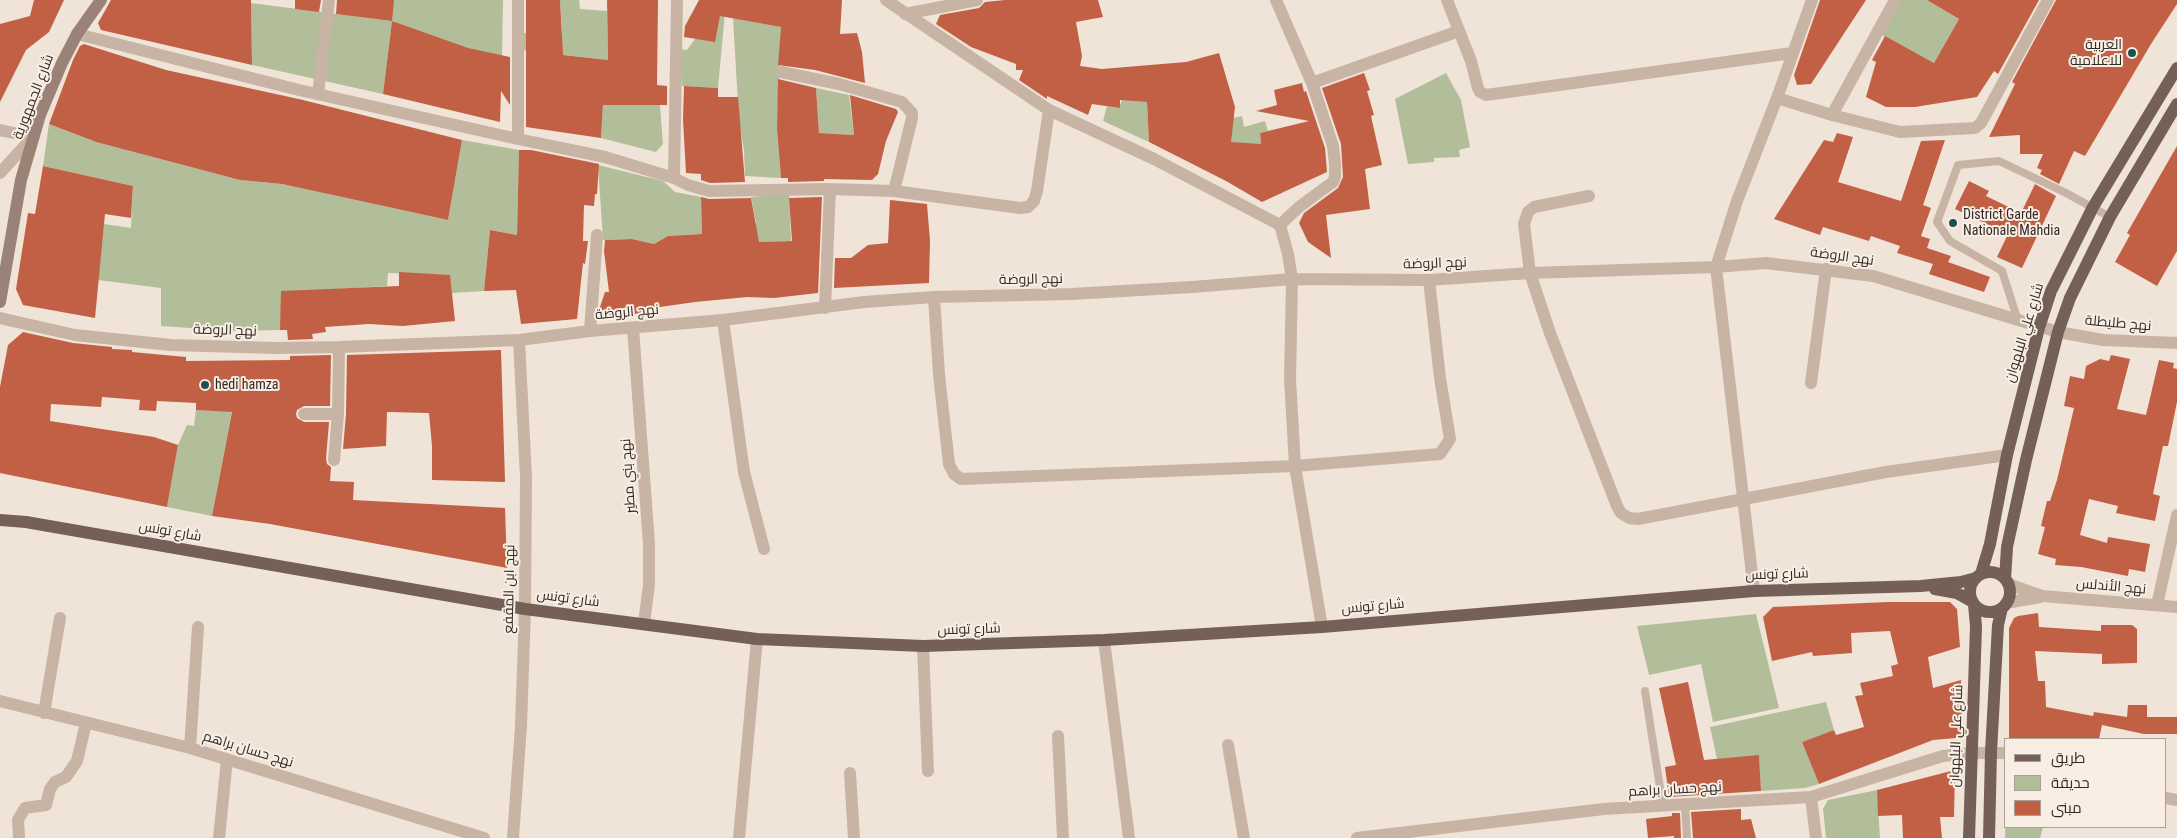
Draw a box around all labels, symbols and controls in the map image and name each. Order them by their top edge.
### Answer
place label: العربية للاعلامية [2070,37,2122,70]
marker: العربية للاعلامية [2126,47,2138,59]
street label: شارع الجمهورية [10,52,58,142]
place label: District Garde Nationale Mahdia [1963,207,2060,240]
marker: District Garde Nationale Mahdia [1947,217,1959,229]
street label: نهج الروضة [1809,244,1875,270]
street label: نهج الروضة [1403,254,1467,274]
street label: نهج الروضة [999,271,1063,289]
street label: شارع علي البلهوان [2002,281,2048,385]
street label: نهج الروضة [594,302,660,324]
street label: نهج طليطلة [2084,313,2152,335]
street label: نهج الروضة [193,321,257,341]
place label: hedi hamza [215,377,279,393]
marker: hedi hamza [199,379,211,391]
street label: نهج بني مطير [618,438,640,514]
street label: شارع تونس [137,518,203,546]
street label: نهج ابن المقفع [501,544,519,634]
street label: شارع تونس [1745,565,1809,585]
street label: نهج الأندلس [2075,576,2147,598]
street label: شارع تونس [536,587,600,611]
street label: شارع تونس [1341,596,1405,618]
street label: شارع تونس [937,620,1001,640]
street label: شارع علي البلهوان [1947,684,1967,788]
street label: نهج حسان براهم [201,728,295,772]
legend [2004,738,2167,828]
text: طريق [2051,749,2085,767]
text: حديقة [2051,774,2090,792]
street label: نهج حسان براهم [1628,779,1722,801]
text: مبنى [2051,799,2082,817]

